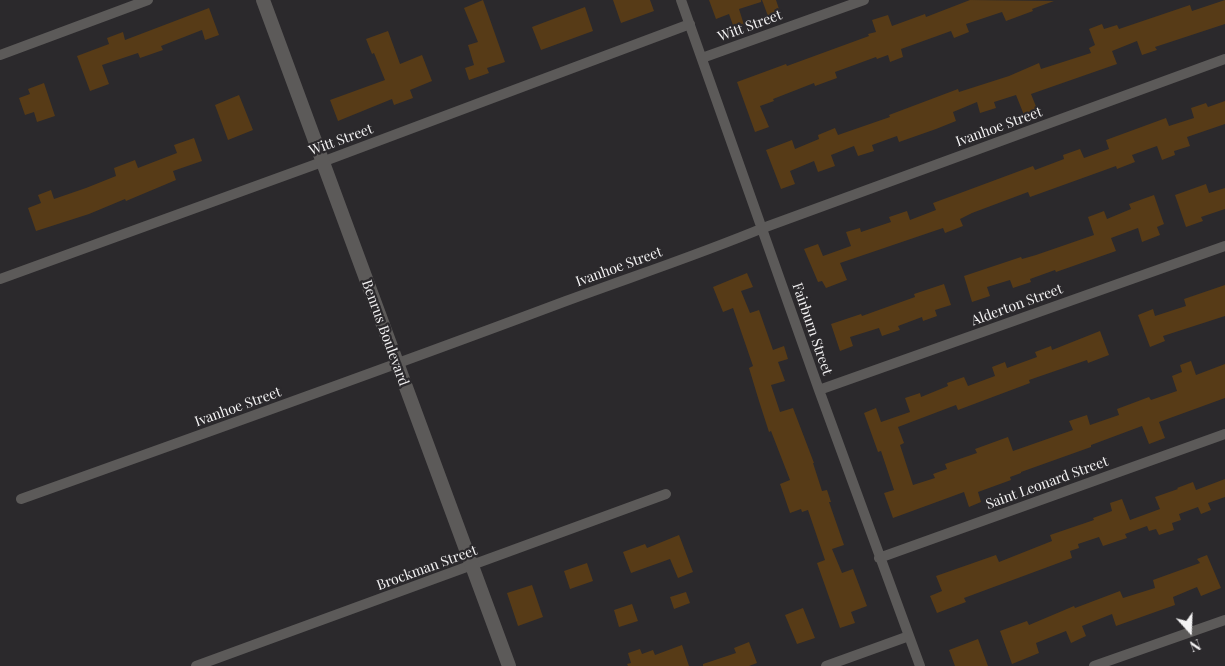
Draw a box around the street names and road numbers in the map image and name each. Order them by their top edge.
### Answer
street label: Witt Street [716,7,784,45]
street label: Ivanhoe Street [954,104,1044,150]
street label: Witt Street [307,121,375,159]
street label: Ivanhoe Street [574,244,664,290]
street label: Benrus Boulevard [358,278,412,388]
street label: Fairburn Street [788,281,836,377]
street label: Alderton Street [969,281,1065,329]
street label: Ivanhoe Street [193,384,283,430]
street label: Saint Leonard Street [984,453,1110,513]
street label: Brockman Street [375,542,479,594]

